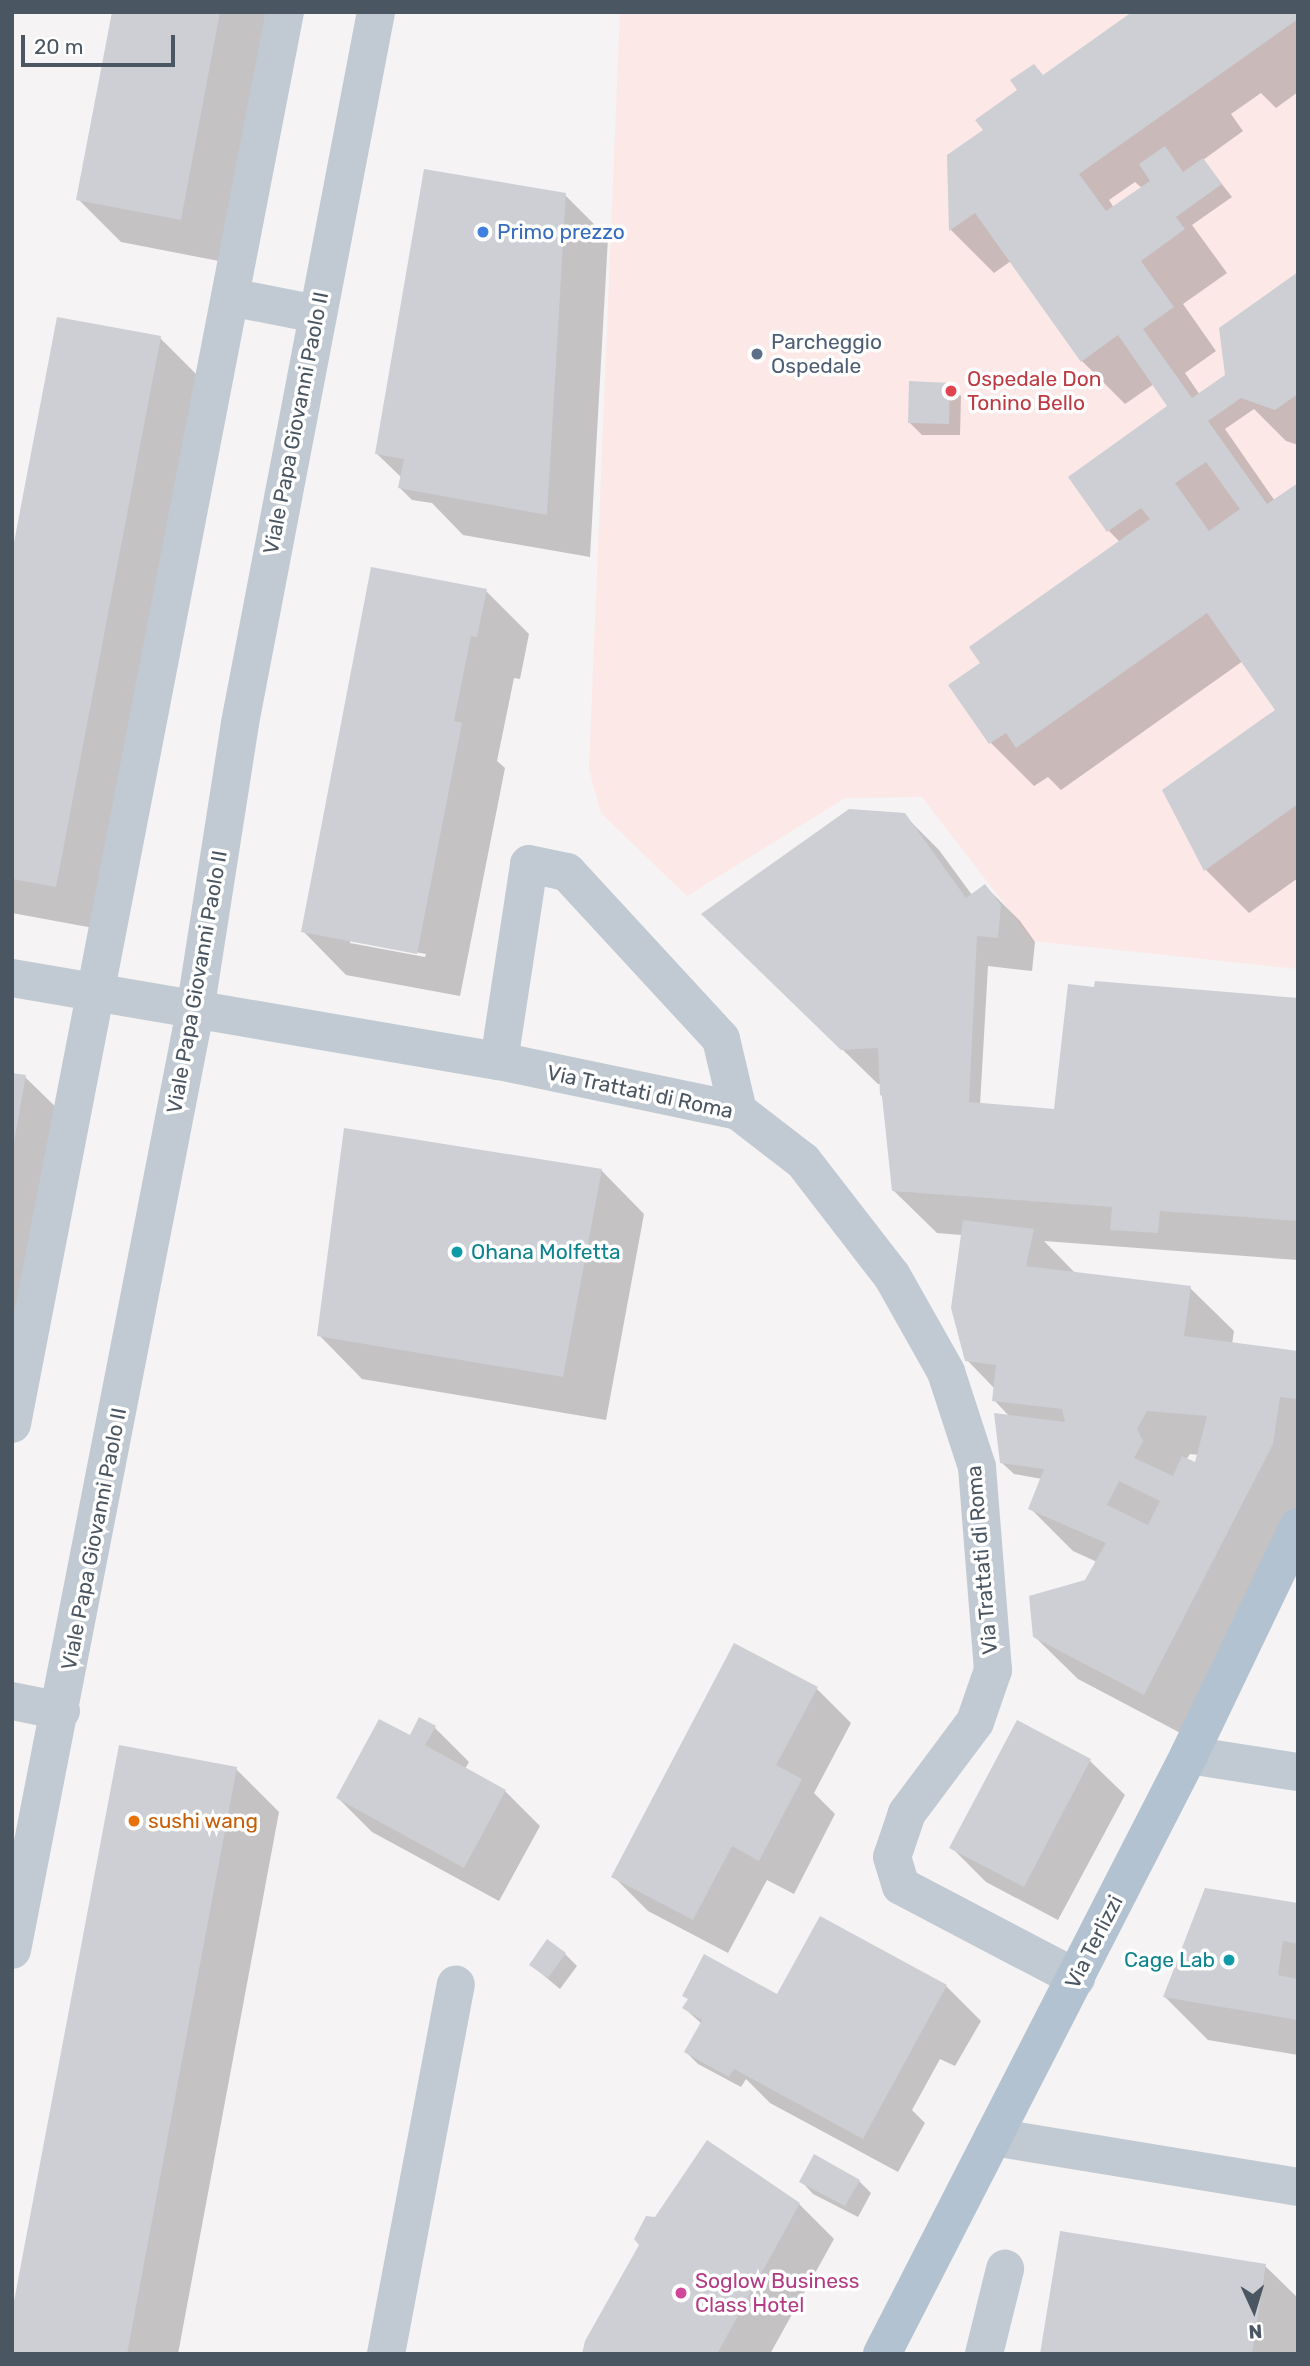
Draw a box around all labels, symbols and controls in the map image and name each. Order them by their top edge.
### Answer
scale bar [24,21,178,65]
text: 20 m [34,34,83,59]
place label: Primo prezzo [497,219,625,245]
marker: Primo prezzo [475,224,491,240]
street label: Viale Papa Giovanni Paolo II [258,290,334,556]
place label: Parcheggio Ospedale [771,329,882,379]
marker: Parcheggio Ospedale [749,346,765,362]
place label: Ospedale Don Tonino Bello [967,366,1102,416]
marker: Ospedale Don Tonino Bello [941,381,961,401]
street label: Viale Papa Giovanni Paolo II [161,848,233,1116]
street label: Via Trattati di Roma [544,1060,736,1124]
place label: Ohana Molfetta [471,1239,620,1265]
marker: Ohana Molfetta [449,1244,465,1260]
street label: Viale Papa Giovanni Paolo II [56,1406,132,1672]
street label: Via Trattati di Roma [961,1464,1003,1656]
place label: sushi wang [148,1808,258,1834]
marker: sushi wang [126,1813,142,1829]
street label: Via Terlizzi [1060,1891,1128,1993]
place label: Cage Lab [1124,1947,1215,1973]
marker: Cage Lab [1221,1952,1237,1968]
place label: Soglow Business Class Hotel [695,2268,860,2318]
north arrow [1219,2275,1289,2345]
marker: Soglow Business Class Hotel [673,2285,689,2301]
text: N [1248,2319,1263,2343]

